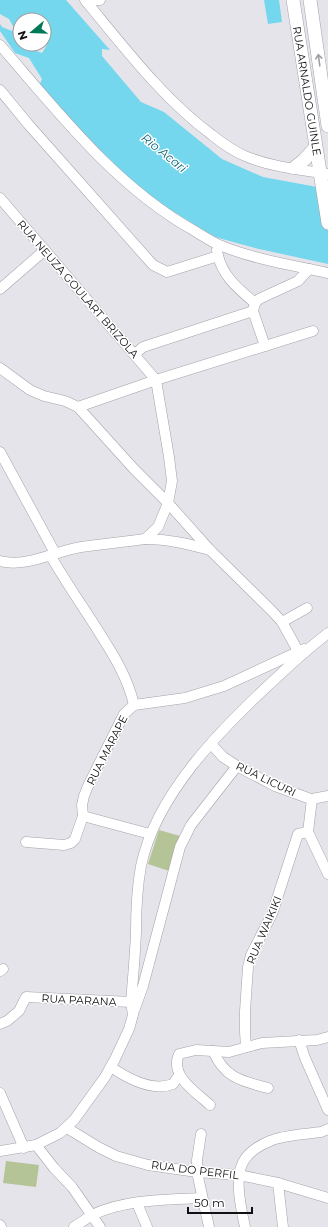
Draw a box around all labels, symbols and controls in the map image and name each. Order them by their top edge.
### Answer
north arrow [12,12,52,52]
street label: RUA ARNALDO GUINLE [290,25,324,157]
text: N [14,29,31,42]
one-way arrow [315,54,323,67]
water label: Rio Acari [139,130,191,176]
street label: RUA NEUZA GOULART BRIZOLA [14,217,142,361]
street label: RUA MARAPE [83,713,131,787]
street label: RUA LICURI [234,758,298,800]
street label: RUA WAIKIKI [243,894,285,966]
street label: RUA PARANA [41,991,117,1009]
street label: RUA DO PERFIL [150,1158,240,1182]
scale bar [188,1189,252,1215]
text: 50 m [194,1195,225,1210]

